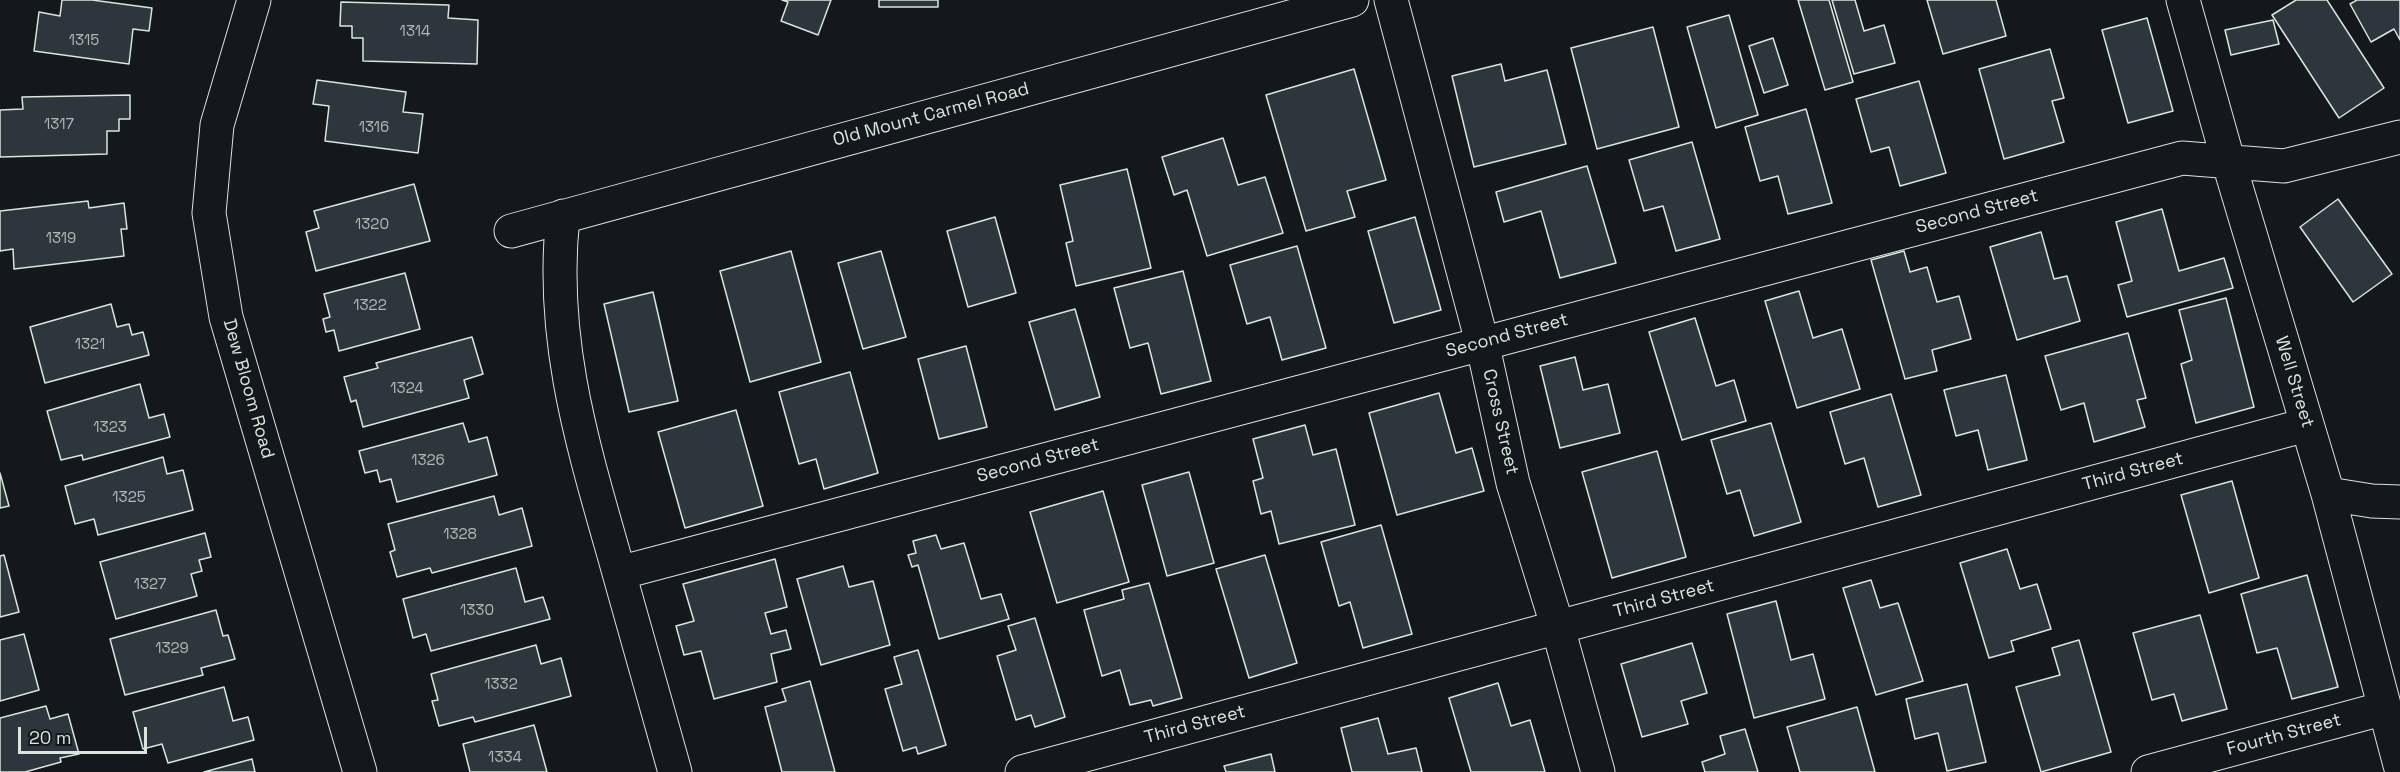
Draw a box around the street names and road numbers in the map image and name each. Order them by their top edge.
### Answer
street label: Old Mount Carmel Road [831,78,1031,152]
street label: Second Street [1913,185,2041,239]
street label: Second Street [1443,309,1571,363]
street label: Dew Bloom Road [218,317,278,461]
street label: Well Street [2270,334,2318,430]
street label: Cross Street [1477,367,1523,477]
street label: Second Street [974,434,1102,488]
street label: Third Street [2080,448,2186,496]
street label: Third Street [1611,575,1717,623]
street label: Third Street [1142,701,1248,749]
street label: Fourth Street [2224,709,2344,761]

